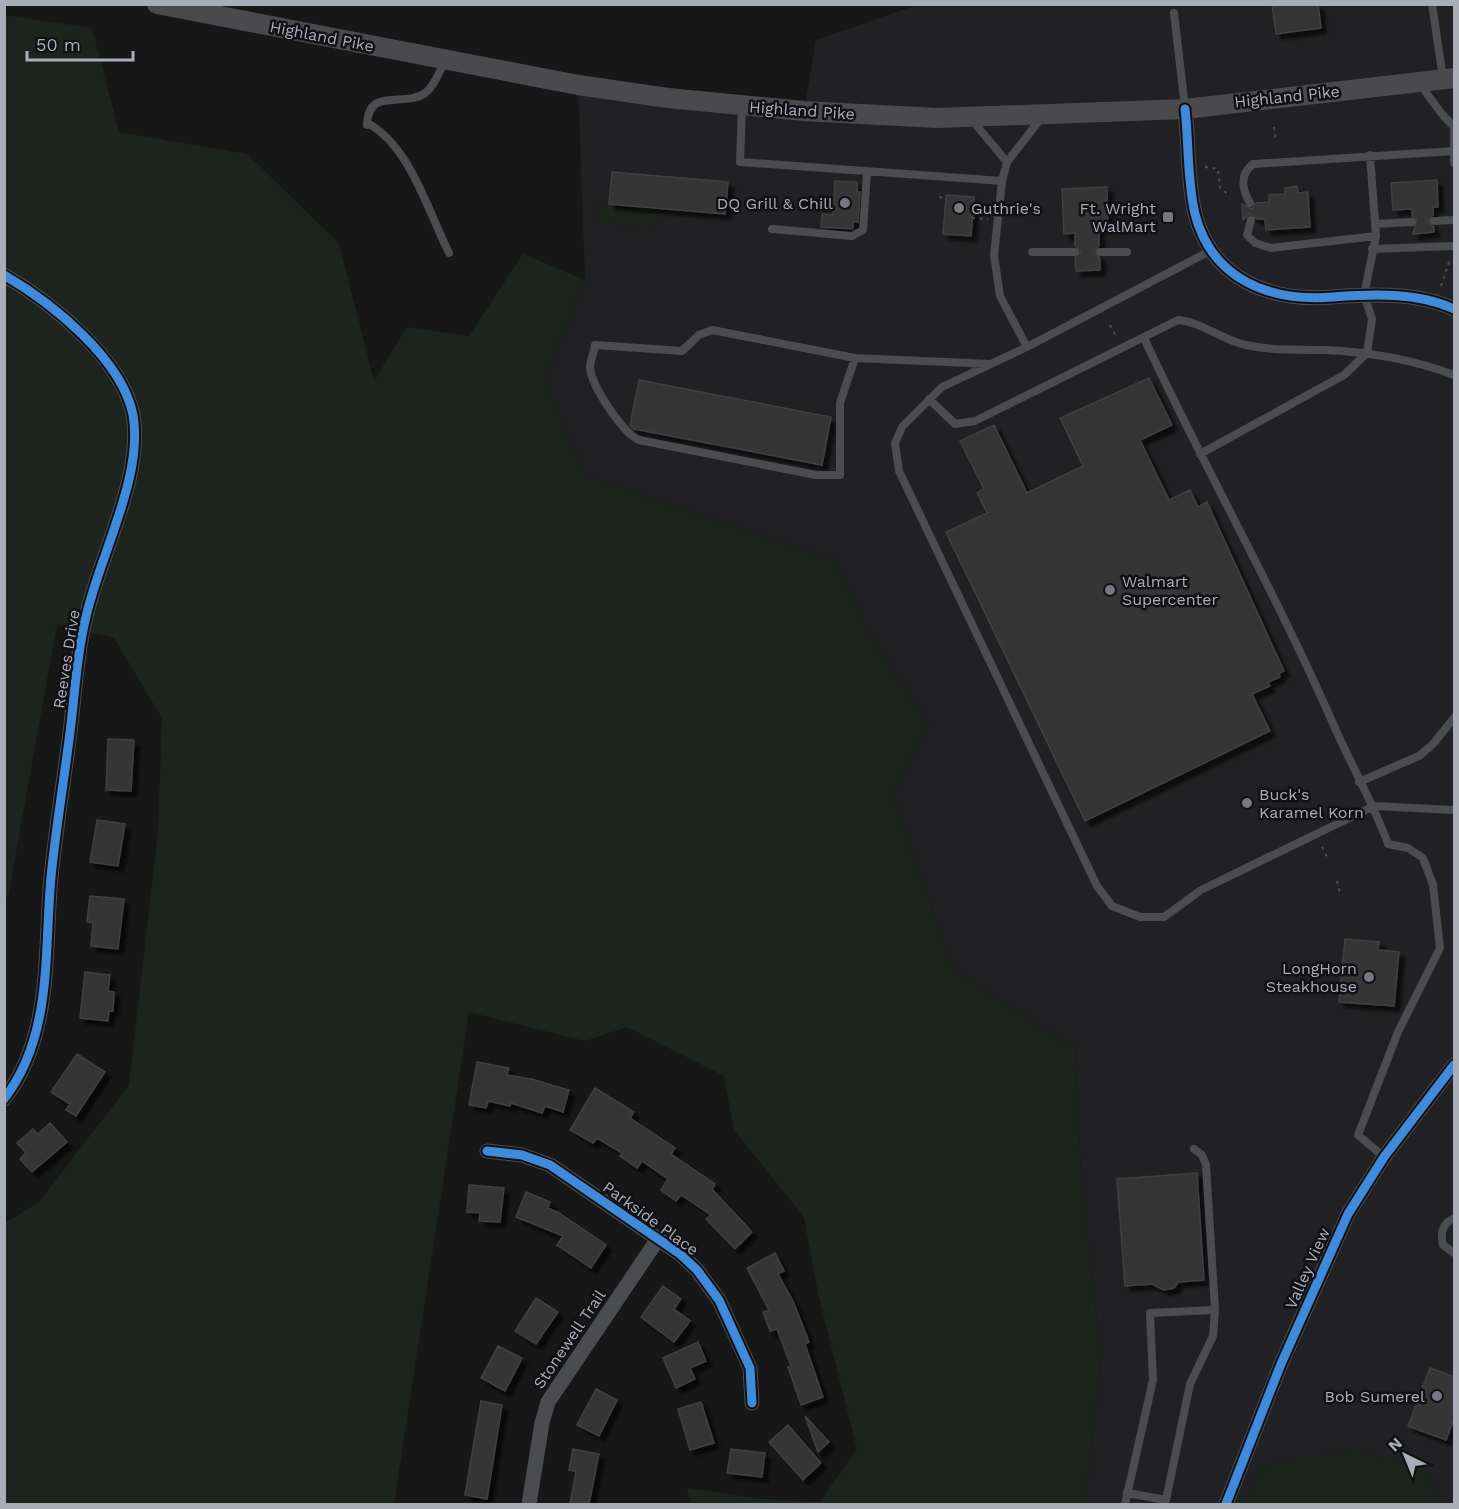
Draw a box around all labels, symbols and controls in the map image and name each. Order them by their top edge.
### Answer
street label: Highland Pike [268,17,376,56]
scale bar [27,24,134,62]
text: 50 m [36,34,81,55]
street label: Highland Pike [1233,82,1341,111]
street label: Highland Pike [749,97,855,124]
place label: DQ Grill & Chill [717,194,833,213]
marker: DQ Grill & Chill [838,196,852,210]
place label: Guthrie's [971,199,1041,218]
place label: Ft. Wright WalMart [1080,199,1156,236]
marker: Guthrie's [952,201,966,215]
marker: Ft. Wright WalMart [1161,210,1175,224]
place label: Walmart Supercenter [1122,572,1219,609]
marker: Walmart Supercenter [1103,583,1117,597]
street label: Reeves Drive [49,608,84,710]
place label: Buck's Karamel Korn [1259,785,1364,822]
marker: Buck's Karamel Korn [1240,796,1254,810]
place label: LongHorn Steakhouse [1266,959,1357,996]
marker: LongHorn Steakhouse [1362,970,1376,984]
street label: Parkside Place [599,1177,702,1259]
street label: Valley View [1281,1225,1334,1312]
street label: Stonewell Trail [529,1286,610,1392]
place label: Bob Sumerel [1325,1387,1425,1406]
marker: Bob Sumerel [1430,1389,1444,1403]
north arrow [1375,1425,1435,1485]
text: N [1384,1433,1406,1455]

